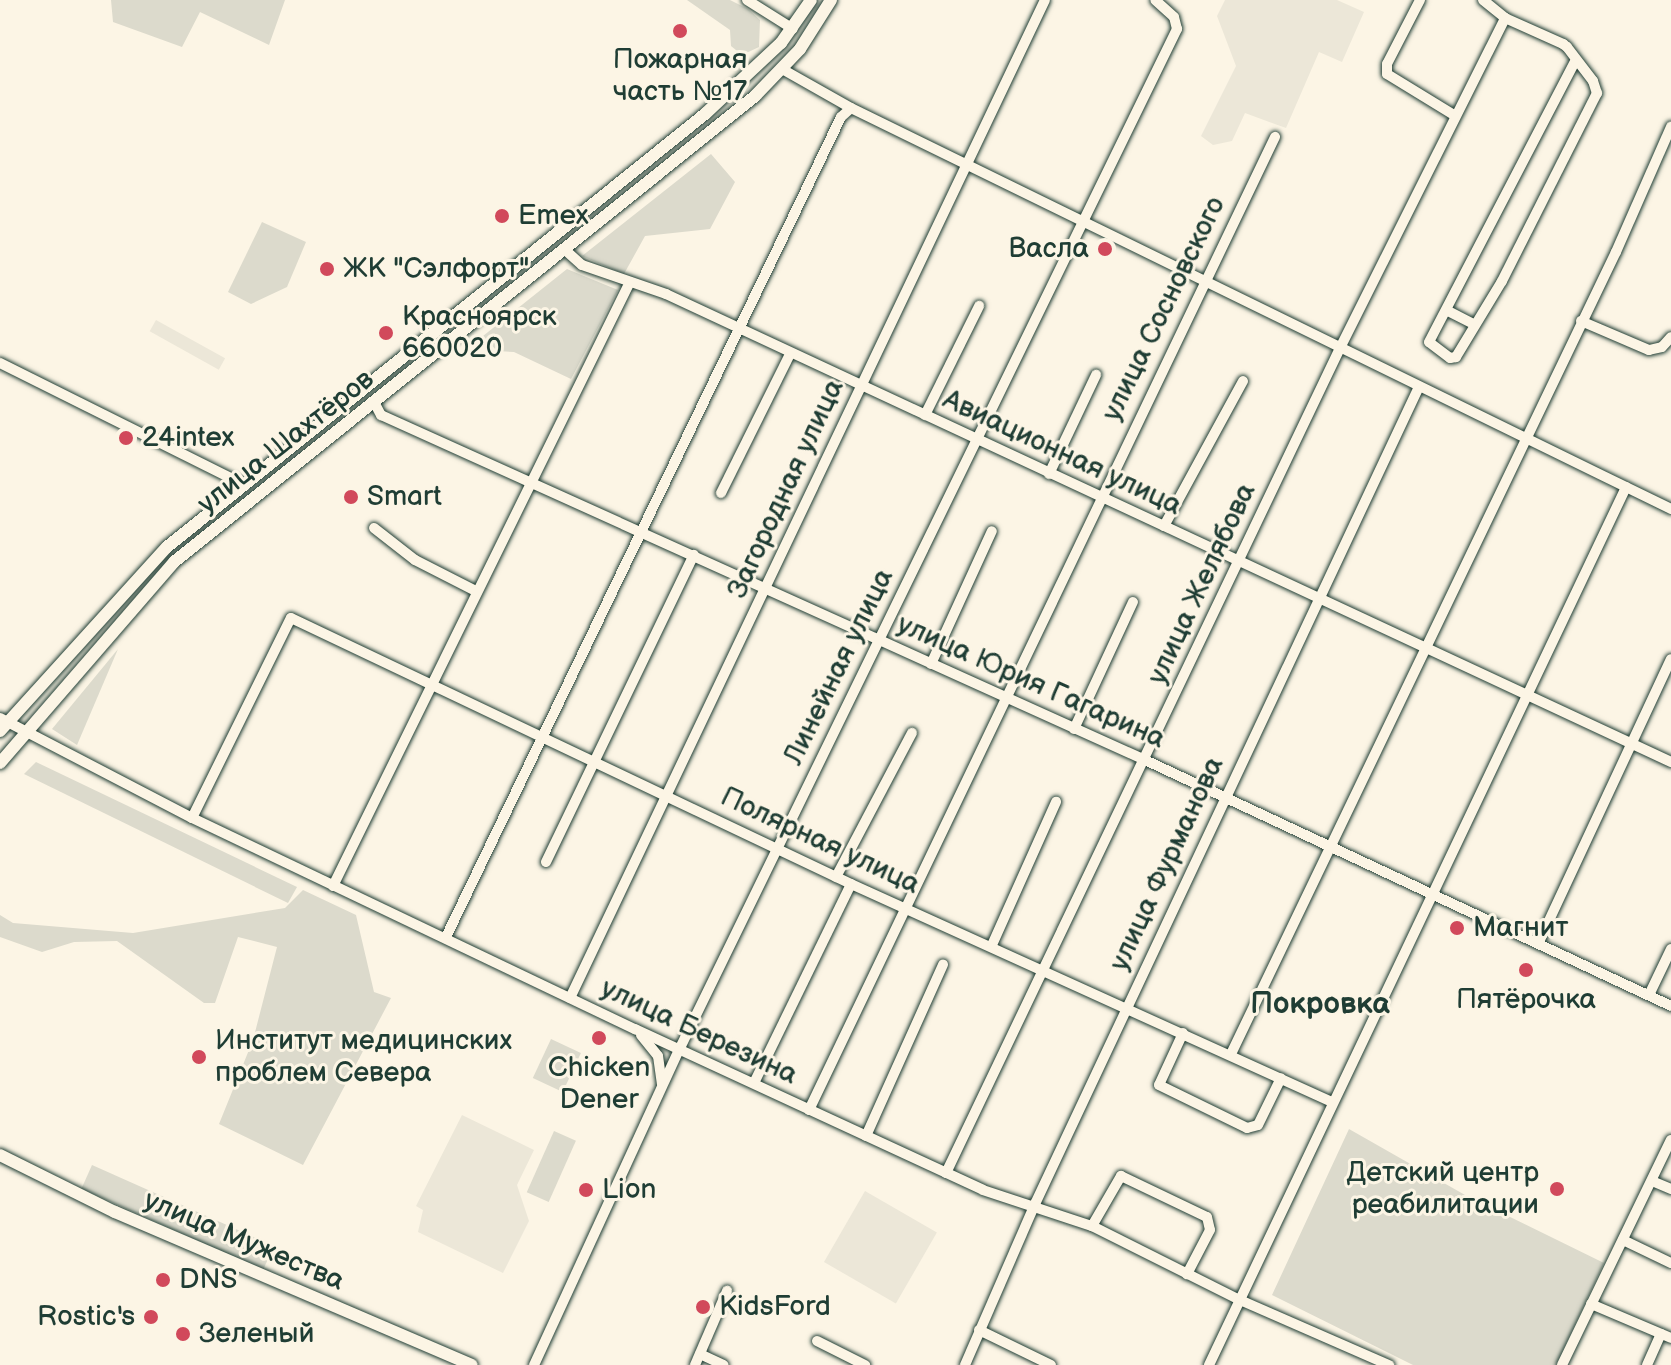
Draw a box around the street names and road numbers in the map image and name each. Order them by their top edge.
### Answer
street label: улица Сосновского [1095,191,1233,427]
street label: улица Шахтёров [191,363,381,521]
street label: Загородная улица [721,374,851,604]
street label: Авиационная улица [937,383,1187,523]
street label: улица Желябова [1141,478,1263,690]
street label: Линейная улица [777,564,901,770]
street label: улица Юрия Гагарина [892,608,1170,756]
street label: улица Фурманова [1103,752,1231,976]
street label: Полярная улица [715,780,925,902]
street label: улица Березина [595,972,803,1092]
street label: улица Мужества [139,1184,349,1298]

